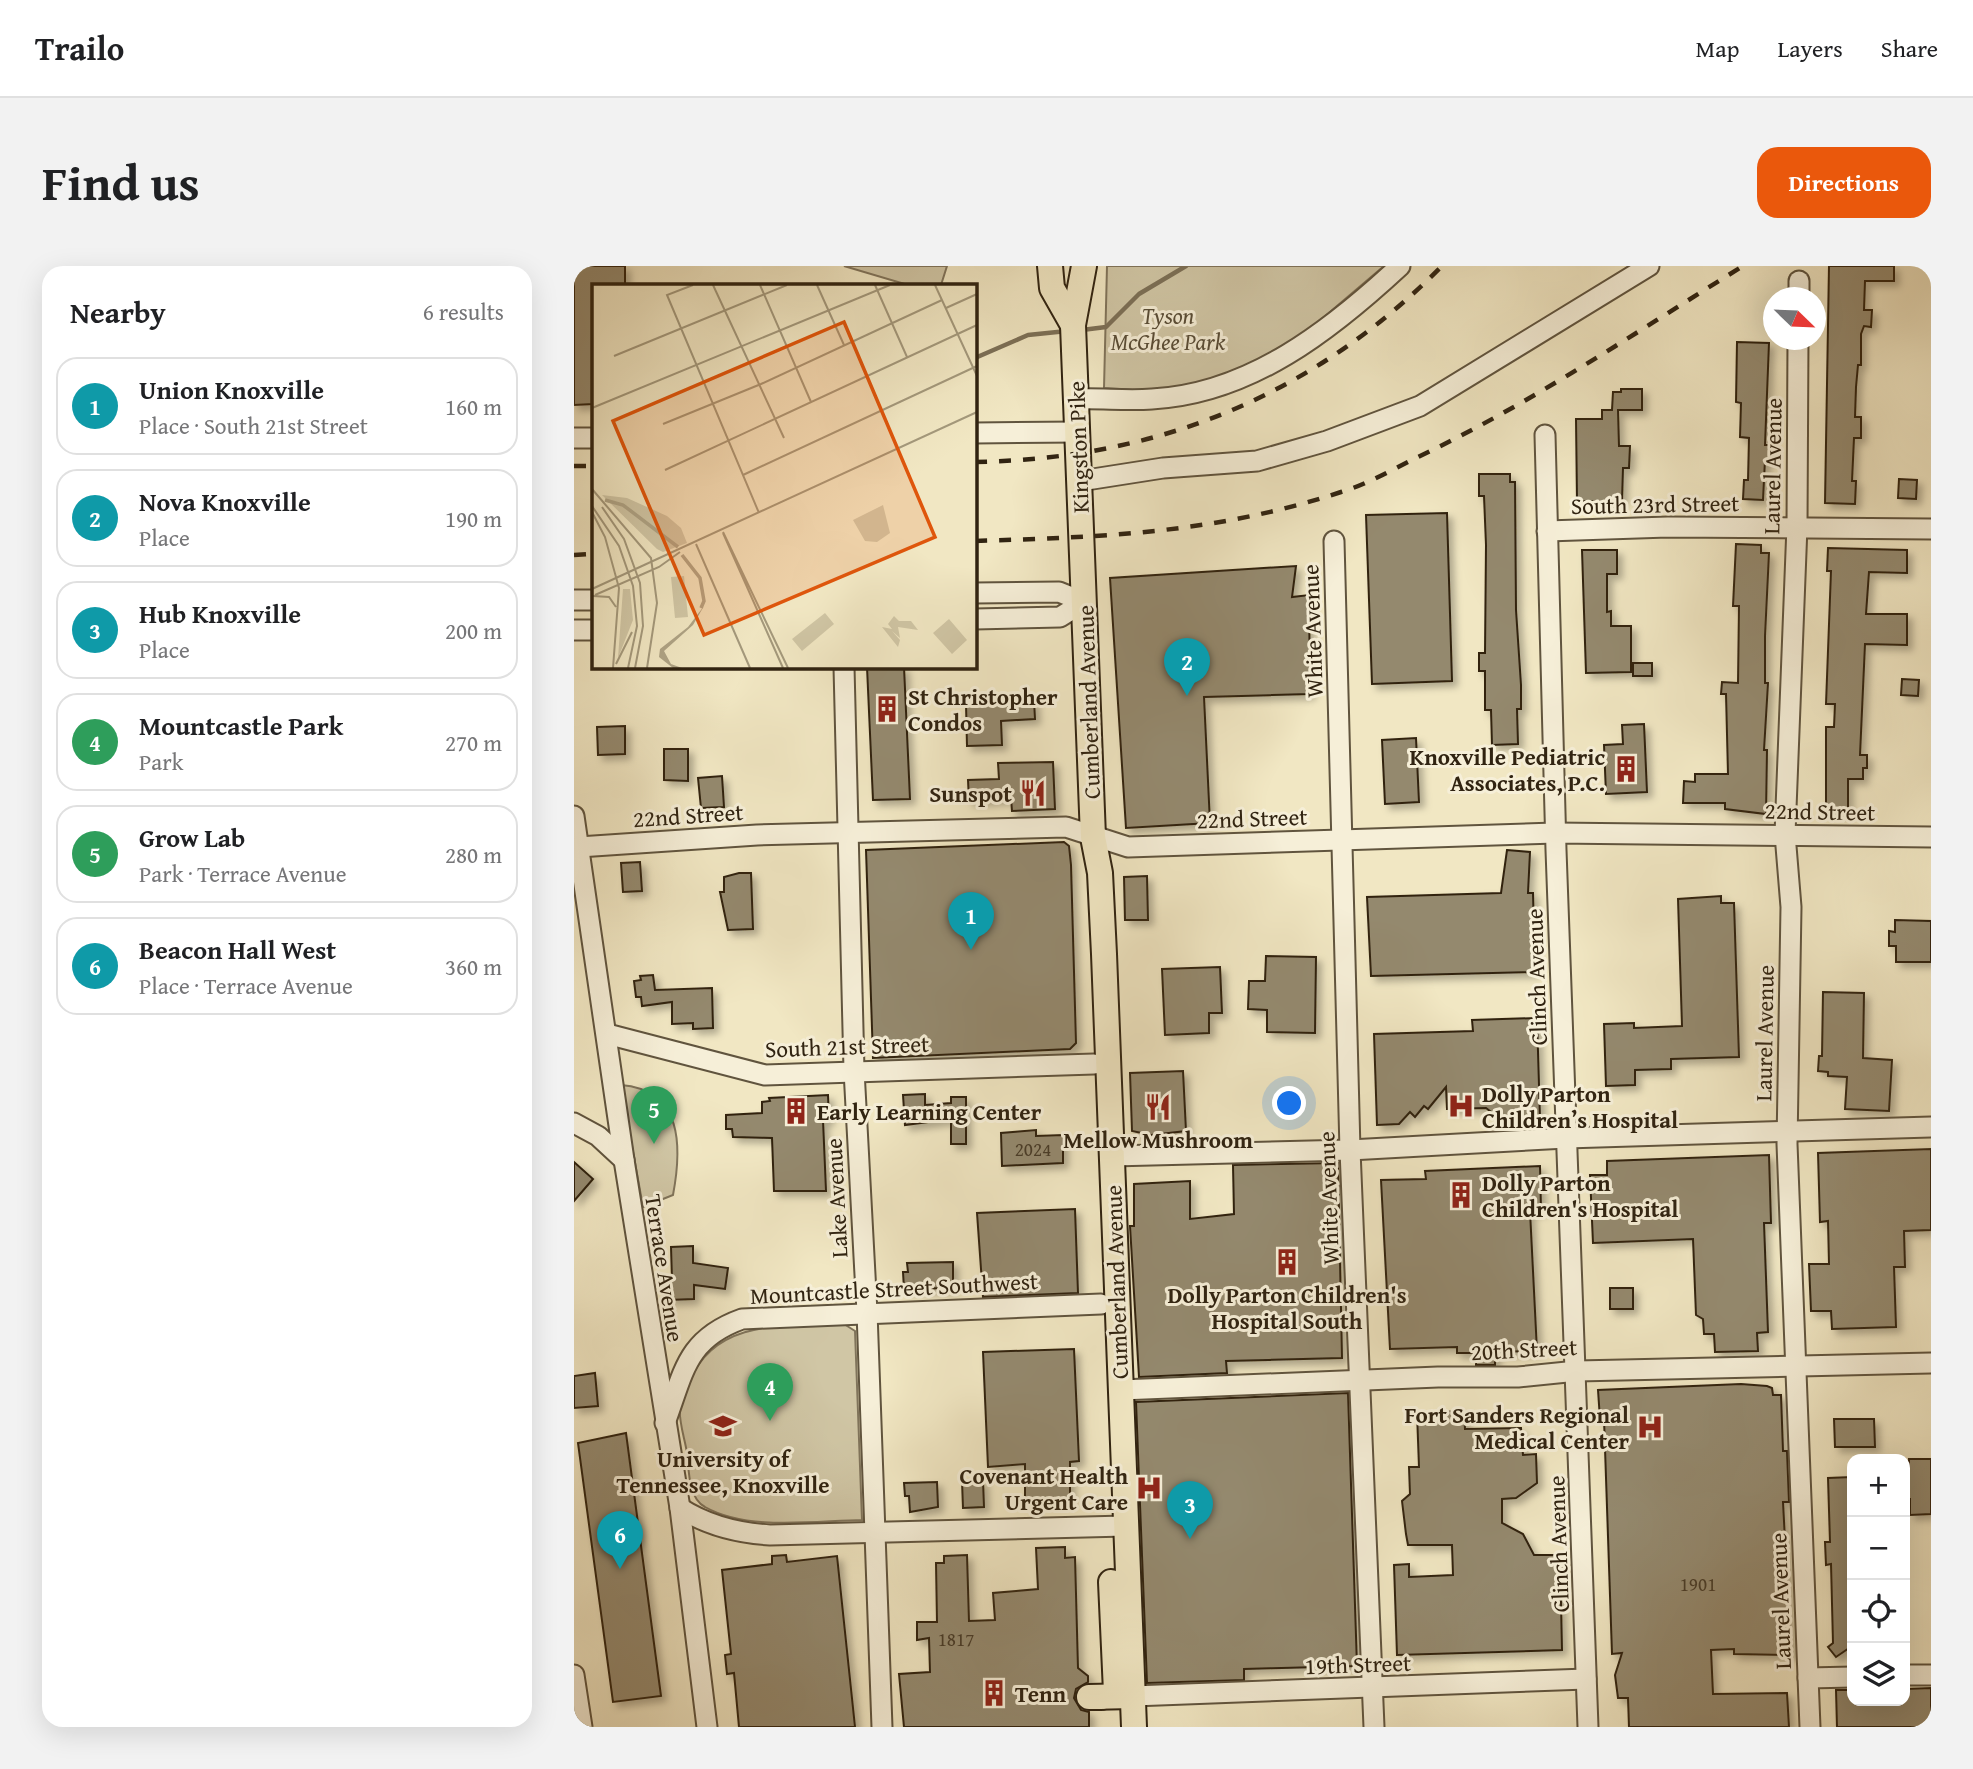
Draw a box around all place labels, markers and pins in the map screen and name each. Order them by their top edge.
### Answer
pin: 2 [1164,638,1210,696]
place label: St Christopher Condos [908,680,1058,739]
building icon: St Christopher Condos [872,694,902,724]
place label: Knoxville Pediatric Associates, P.C. [1410,740,1605,799]
building icon: Knoxville Pediatric Associates, P.C. [1611,754,1641,784]
place label: Sunspot [929,777,1012,810]
restaurant icon: Sunspot [1018,778,1048,808]
pin: 1 [948,892,994,950]
place label: Dolly Parton Children’s Hospital [1482,1077,1678,1136]
pin: 5 [631,1086,677,1144]
hospital icon: Dolly Parton Children’s Hospital [1446,1091,1476,1121]
restaurant icon: Mellow Mushroom [1143,1092,1173,1122]
place label: Early Learning Center [817,1095,1042,1128]
building icon: Early Learning Center [781,1096,811,1126]
place label: Mellow Mushroom [1063,1123,1253,1156]
place label: Dolly Parton Children's Hospital [1482,1166,1678,1225]
building icon: Dolly Parton Children's Hospital [1446,1180,1476,1210]
building icon: Dolly Parton Children's Hospital South [1272,1247,1302,1277]
place label: Dolly Parton Children's Hospital South [1167,1278,1407,1337]
pin: 4 [747,1363,793,1421]
place label: Fort Sanders Regional Medical Center [1404,1398,1629,1457]
school or university icon: University of Tennessee, Knoxville [708,1411,738,1441]
hospital icon: Fort Sanders Regional Medical Center [1635,1412,1665,1442]
place label: University of Tennessee, Knoxville [617,1442,829,1501]
place label: Covenant Health Urgent Care [959,1459,1128,1518]
hospital icon: Covenant Health Urgent Care [1134,1473,1164,1503]
pin: 3 [1167,1481,1213,1539]
pin: 6 [597,1511,643,1569]
place label: Tenn [1015,1677,1067,1710]
building icon: Tenn [979,1678,1009,1708]

